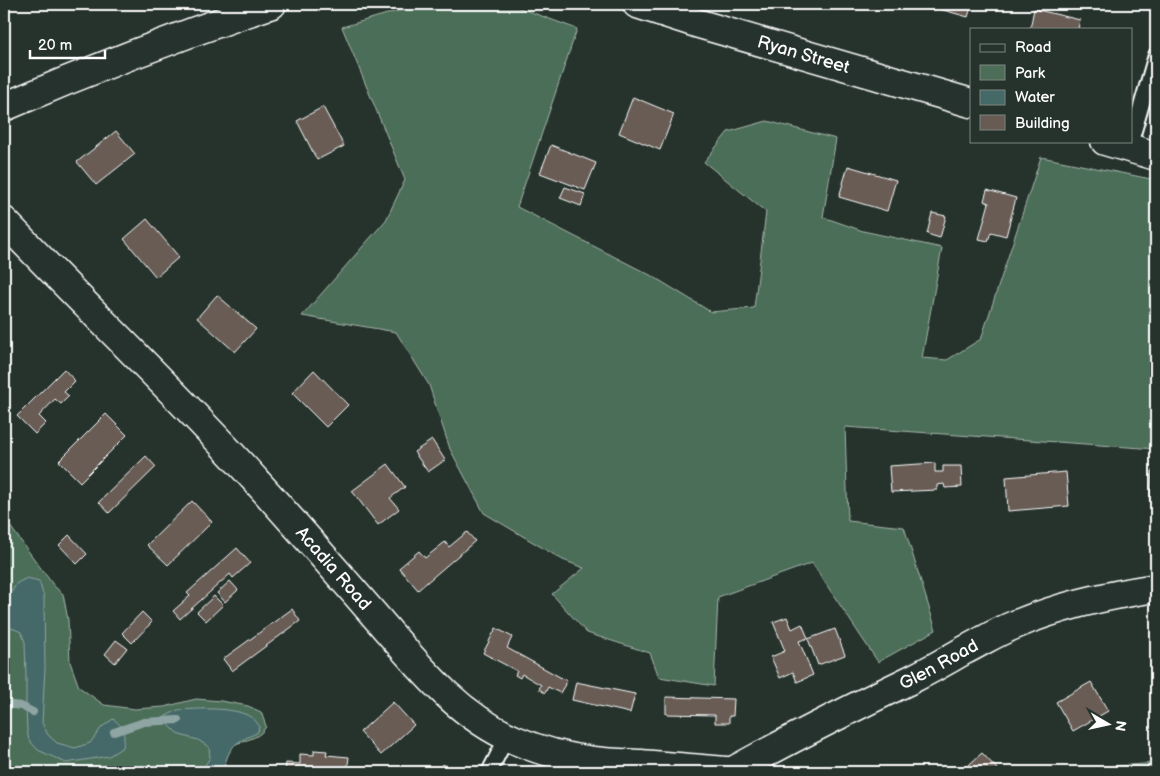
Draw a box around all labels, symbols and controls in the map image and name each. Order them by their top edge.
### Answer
scale bar [30,28,105,60]
legend [970,28,1132,142]
street label: Ryan Street [755,31,852,78]
text: 20 m [38,36,72,55]
text: Road [1015,38,1051,57]
text: Park [1015,64,1046,83]
text: Water [1015,88,1055,107]
text: Building [1015,114,1070,133]
street label: Acadia Road [291,523,375,615]
street label: Glen Road [896,635,982,695]
north arrow [1082,698,1132,748]
text: N [1111,719,1130,732]

